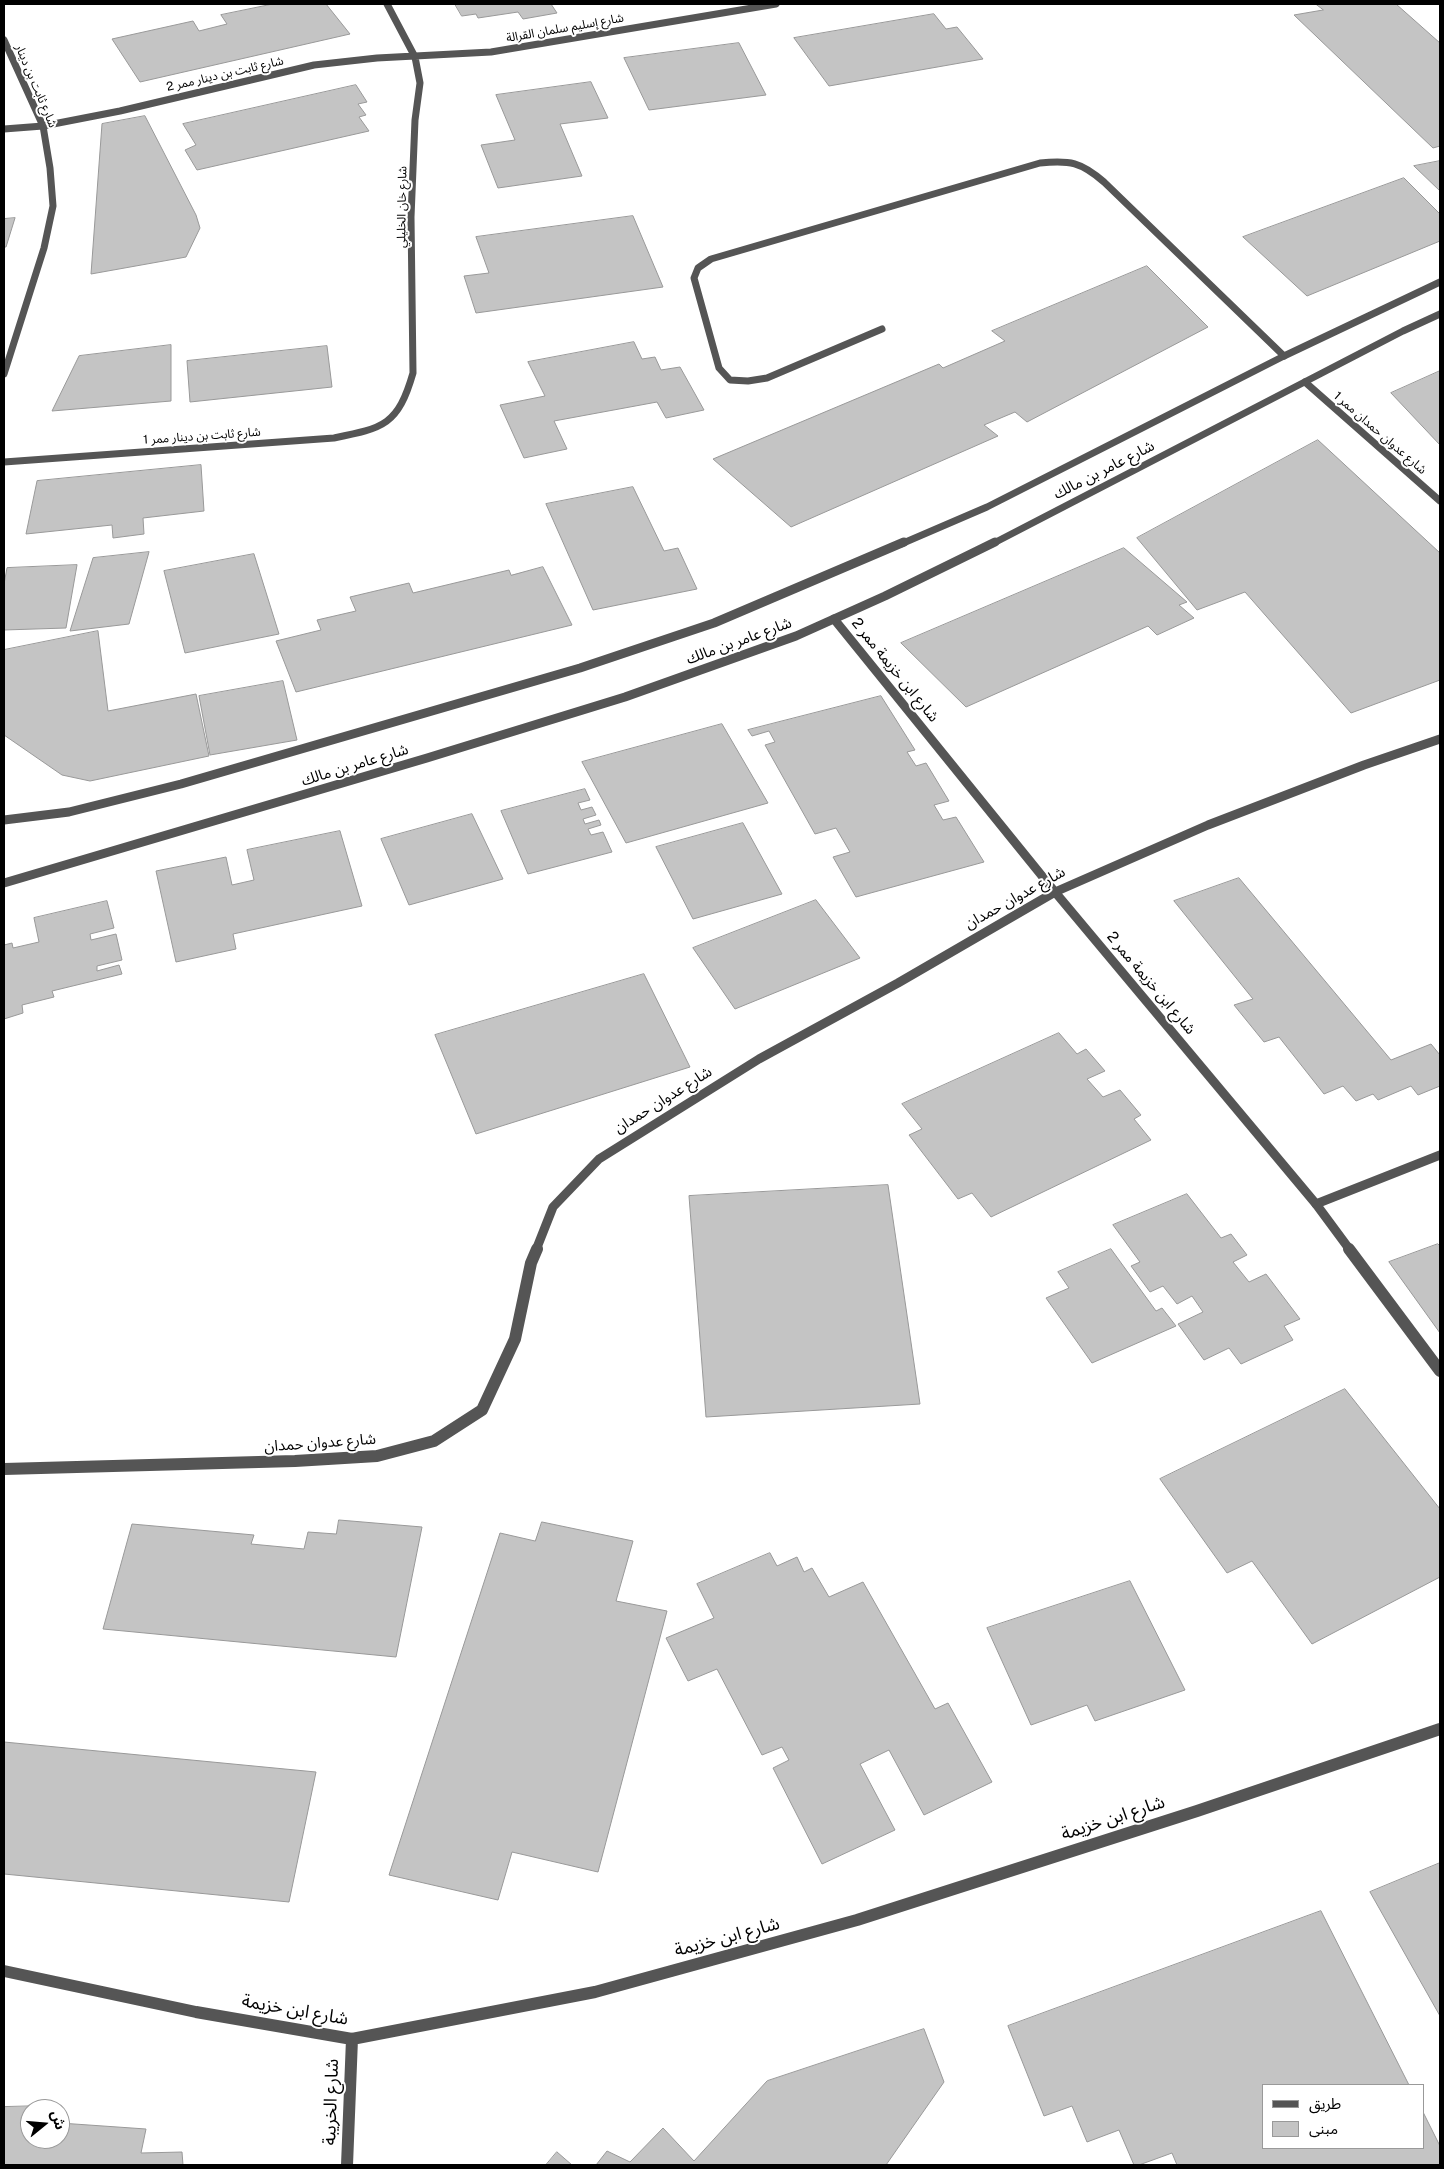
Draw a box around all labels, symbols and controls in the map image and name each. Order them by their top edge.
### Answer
street label: شارع إسليم سلمان القرالة [505,11,625,45]
street label: شارع ثابت بن دينار [12,42,60,130]
street label: شارع ثابت بن دينار ممر 2 [165,54,285,94]
street label: شارع خان الخليلي [394,166,410,248]
street label: شارع عدوان حمدان ممر 1 [1331,389,1429,477]
street label: شارع ثابت بن دينار ممر 1 [143,425,261,447]
street label: شارع عامر بن مالك [1051,437,1157,503]
street label: شارع عامر بن مالك [684,614,794,668]
street label: شارع ابن خزيمة ممر 2 [848,614,942,726]
street label: شارع عامر بن مالك [299,740,411,790]
street label: شارع عدوان حمدان [962,863,1068,933]
street label: شارع ابن خزيمة ممر 2 [1103,928,1199,1038]
street label: شارع عدوان حمدان [611,1063,715,1137]
street label: شارع عدوان حمدان [264,1430,376,1456]
street label: شارع ابن خزيمة [1058,1791,1168,1845]
street label: شارع ابن خزيمة [672,1913,782,1961]
street label: شارع ابن خزيمة [240,1990,350,2030]
street label: شارع الخريبة [319,2058,343,2146]
legend [1262,2084,1424,2149]
text: طريق [1309,2095,1341,2112]
north arrow [20,2099,70,2149]
text: ش [48,2108,69,2131]
text: مبنى [1309,2120,1338,2137]

